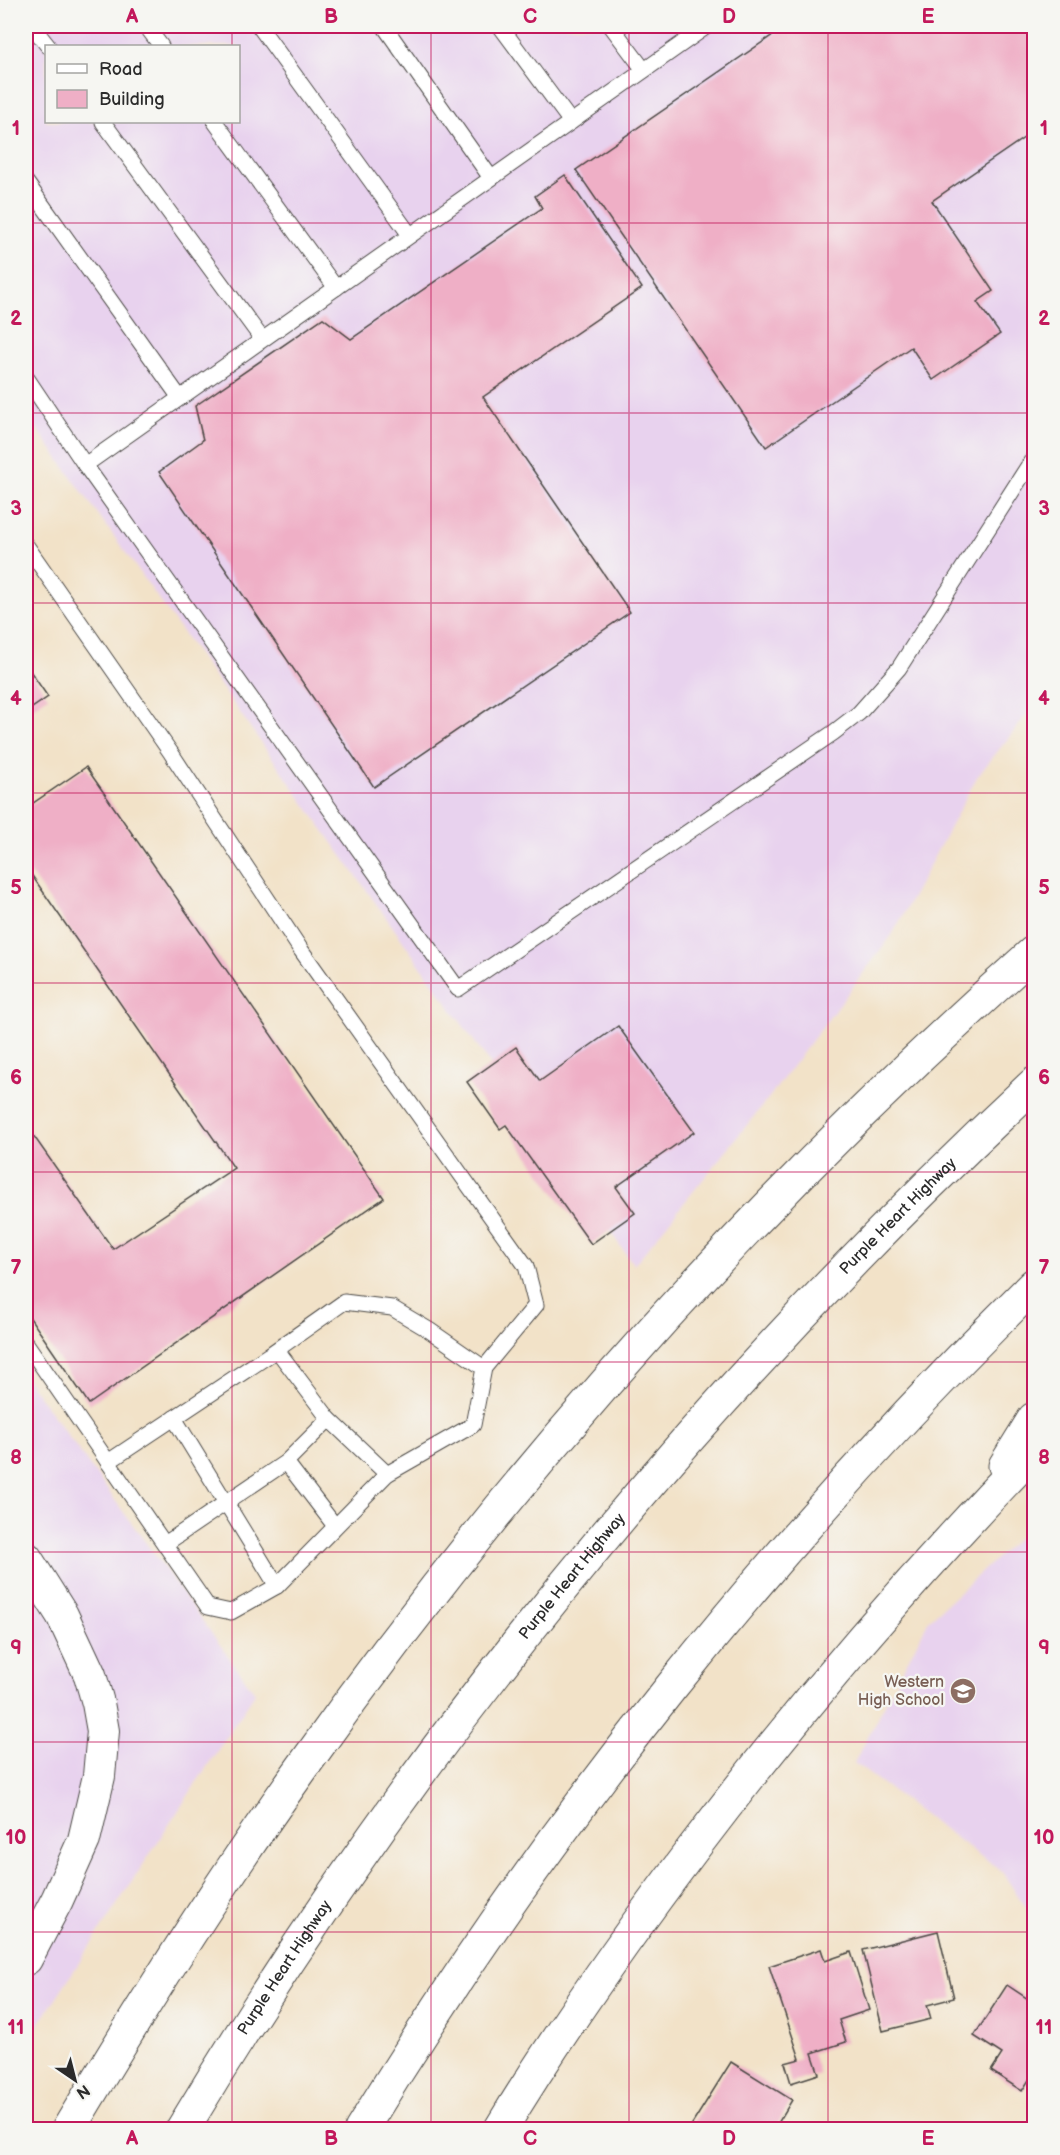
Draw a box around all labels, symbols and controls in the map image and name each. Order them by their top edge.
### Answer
text: A [125,5,139,29]
text: B [324,5,338,29]
text: C [523,5,537,29]
text: D [722,5,736,29]
text: E [922,5,935,29]
legend [45,45,240,123]
text: Road [99,59,143,80]
text: Building [99,89,165,110]
text: 1 [12,117,20,141]
text: 1 [1040,117,1048,141]
text: 2 [10,307,22,331]
text: 2 [1038,307,1050,331]
text: 3 [10,497,22,521]
text: 3 [1038,497,1050,521]
text: 4 [10,687,22,711]
text: 4 [1038,687,1050,711]
text: 5 [10,876,22,900]
text: 5 [1038,876,1050,900]
text: 6 [10,1066,22,1090]
text: 6 [1038,1066,1050,1090]
street label: Purple Heart Highway [836,1153,961,1278]
text: 7 [10,1256,22,1280]
text: 7 [1038,1256,1050,1280]
text: 8 [10,1446,22,1470]
text: 8 [1038,1446,1050,1470]
street label: Purple Heart Highway [515,1509,630,1643]
text: 9 [10,1636,22,1660]
text: 9 [1038,1636,1050,1660]
place label: Western High School [858,1673,944,1710]
school or university icon: Western High School [948,1676,978,1706]
text: 10 [6,1826,26,1850]
text: 10 [1034,1826,1054,1850]
street label: Purple Heart Highway [233,1896,336,2038]
text: 11 [8,2016,24,2040]
text: 11 [1036,2016,1052,2040]
north arrow [45,2050,105,2110]
text: N [72,2080,93,2102]
text: A [125,2127,139,2151]
text: B [324,2127,338,2151]
text: C [523,2127,537,2151]
text: D [722,2127,736,2151]
text: E [922,2127,935,2151]

